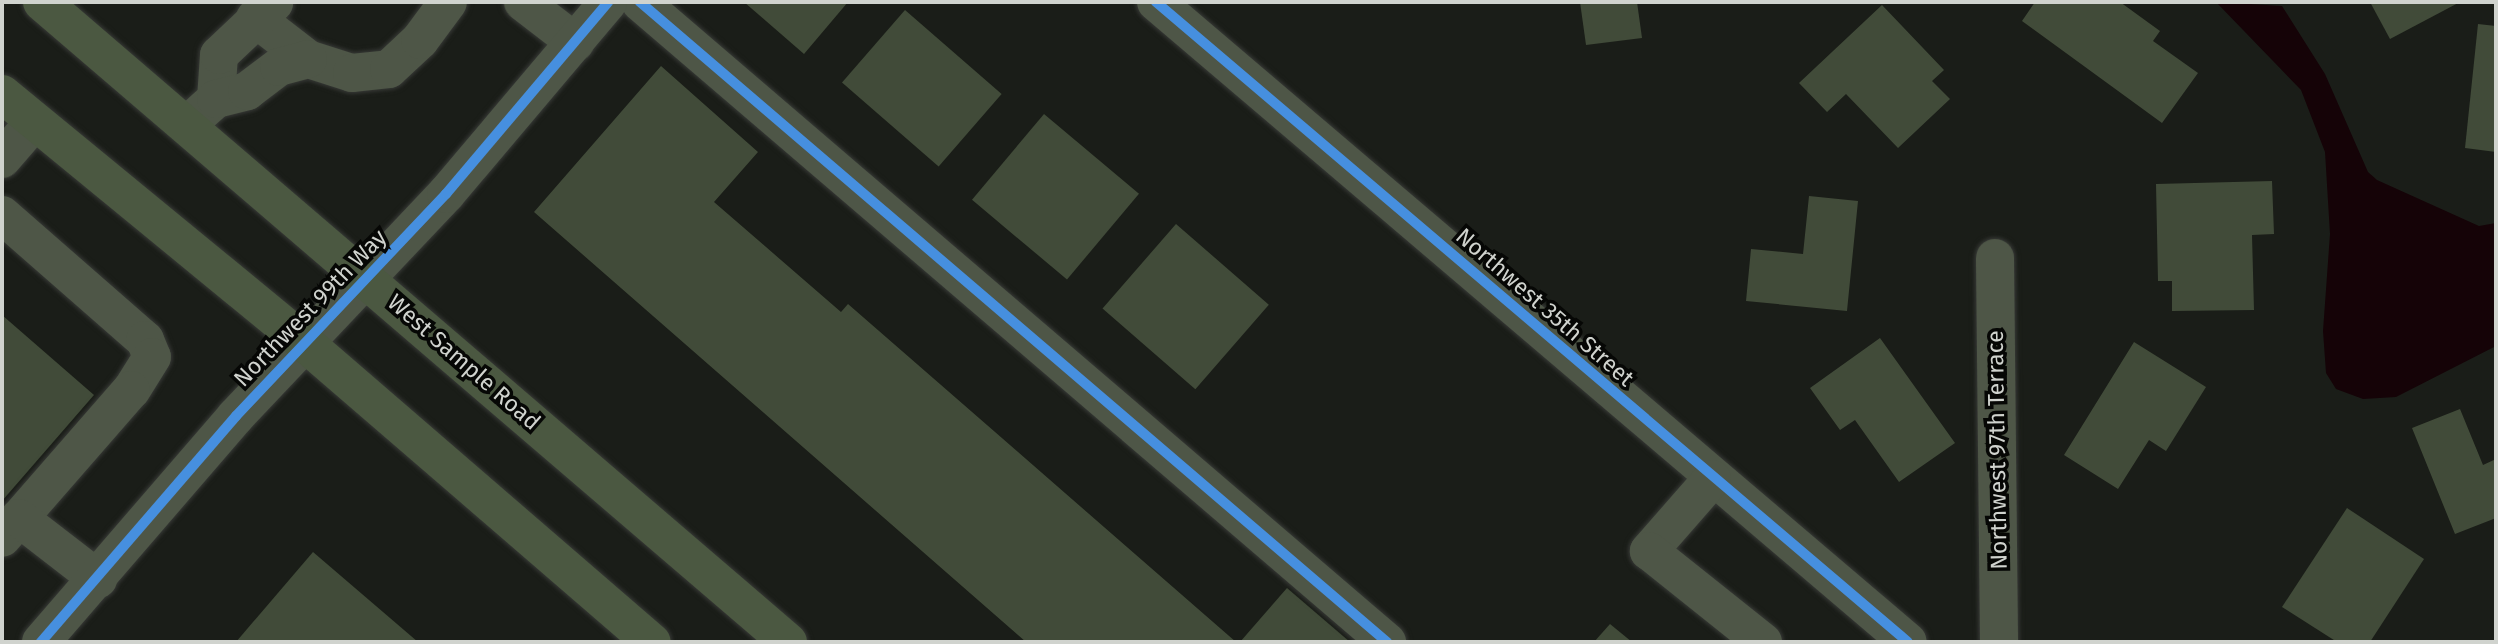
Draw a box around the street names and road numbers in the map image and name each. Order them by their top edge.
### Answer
street label: Northwest 35th Street [1450,222,1640,392]
street label: Northwest 99th Way [228,224,392,392]
street label: West Sample Road [382,288,546,436]
street label: Northwest 97th Terrace [1981,330,2013,570]

